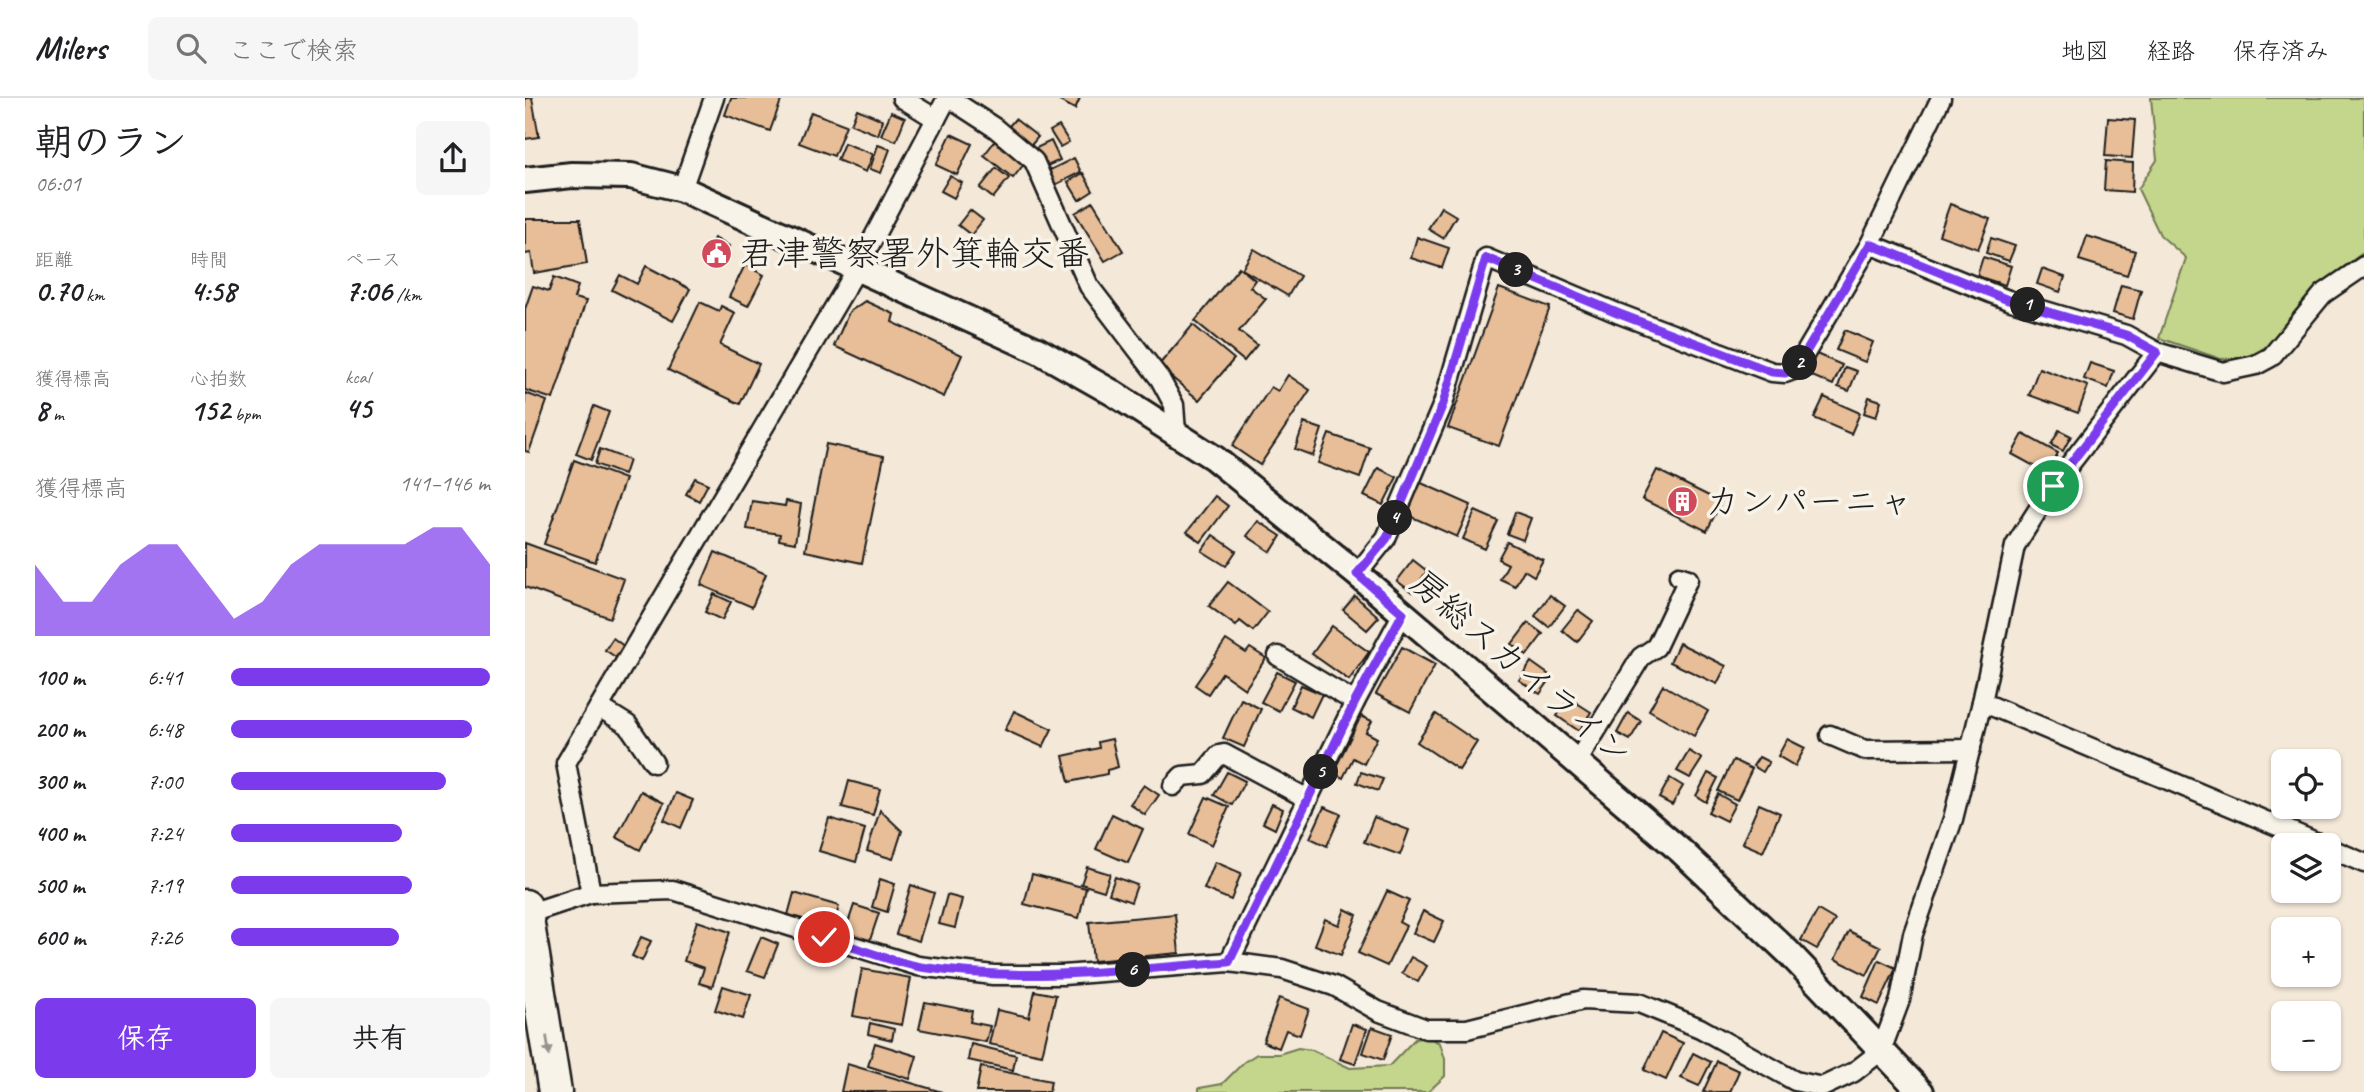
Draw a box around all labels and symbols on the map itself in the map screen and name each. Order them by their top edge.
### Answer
place label: 君津警察署外箕輪交番 [740,231,1090,276]
public building icon: 君津警察署外箕輪交番 [700,236,734,270]
pin: 3 [1499,252,1534,288]
pin: 1 [2011,288,2045,322]
pin: 2 [1783,345,1817,380]
pin [2023,456,2083,516]
place label: カンパーニャ [1705,479,1914,524]
building icon: カンパーニャ [1665,484,1699,518]
pin: 4 [1377,500,1413,536]
street label: 房総スカイライン [1401,560,1641,776]
pin: 5 [1303,754,1339,790]
pin [794,907,854,967]
pin: 6 [1115,952,1151,988]
one-way arrow [543,1035,554,1057]

